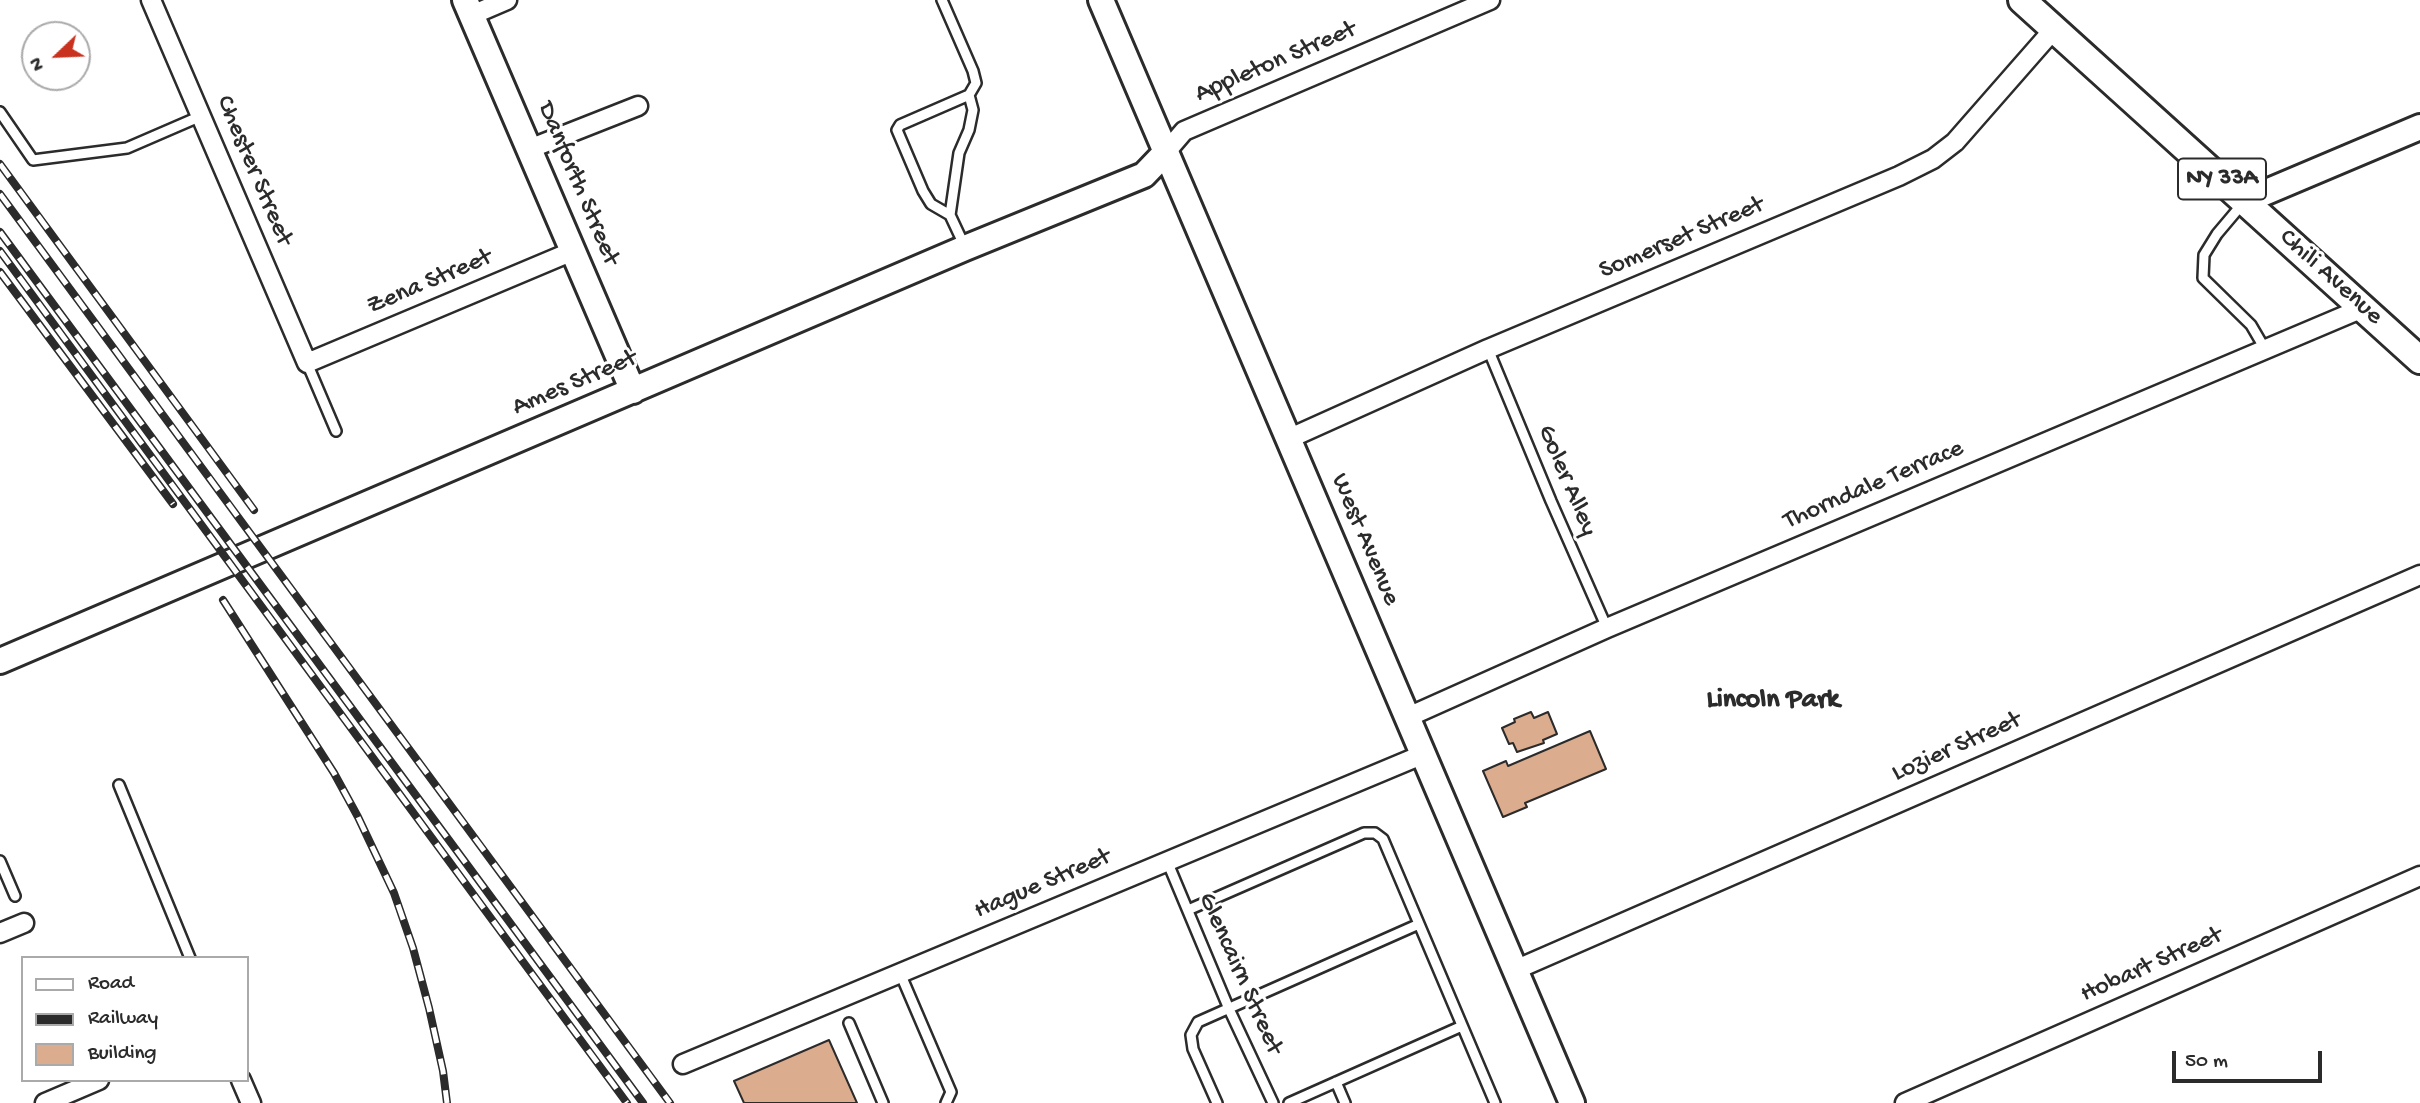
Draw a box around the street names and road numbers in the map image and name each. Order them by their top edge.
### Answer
street label: Appleton Street [1191,15,1361,111]
street label: Chester Street [207,91,299,251]
street label: Danforth Street [529,98,625,270]
road number: NY 33A [2178,159,2266,200]
street label: Somerset Street [1595,190,1769,288]
street label: Chili Avenue [2271,223,2389,333]
street label: Zena Street [363,243,497,323]
street label: Ames Street [508,344,642,424]
street label: Goler Alley [1529,421,1603,541]
street label: Thorndale Terrace [1779,434,1969,538]
street label: West Avenue [1322,469,1406,611]
street label: Lozier Street [1888,706,2026,790]
street label: Hague Street [970,842,1116,928]
street label: Glencairn Street [1189,888,1289,1060]
street label: Hobart Street [2076,921,2228,1011]

